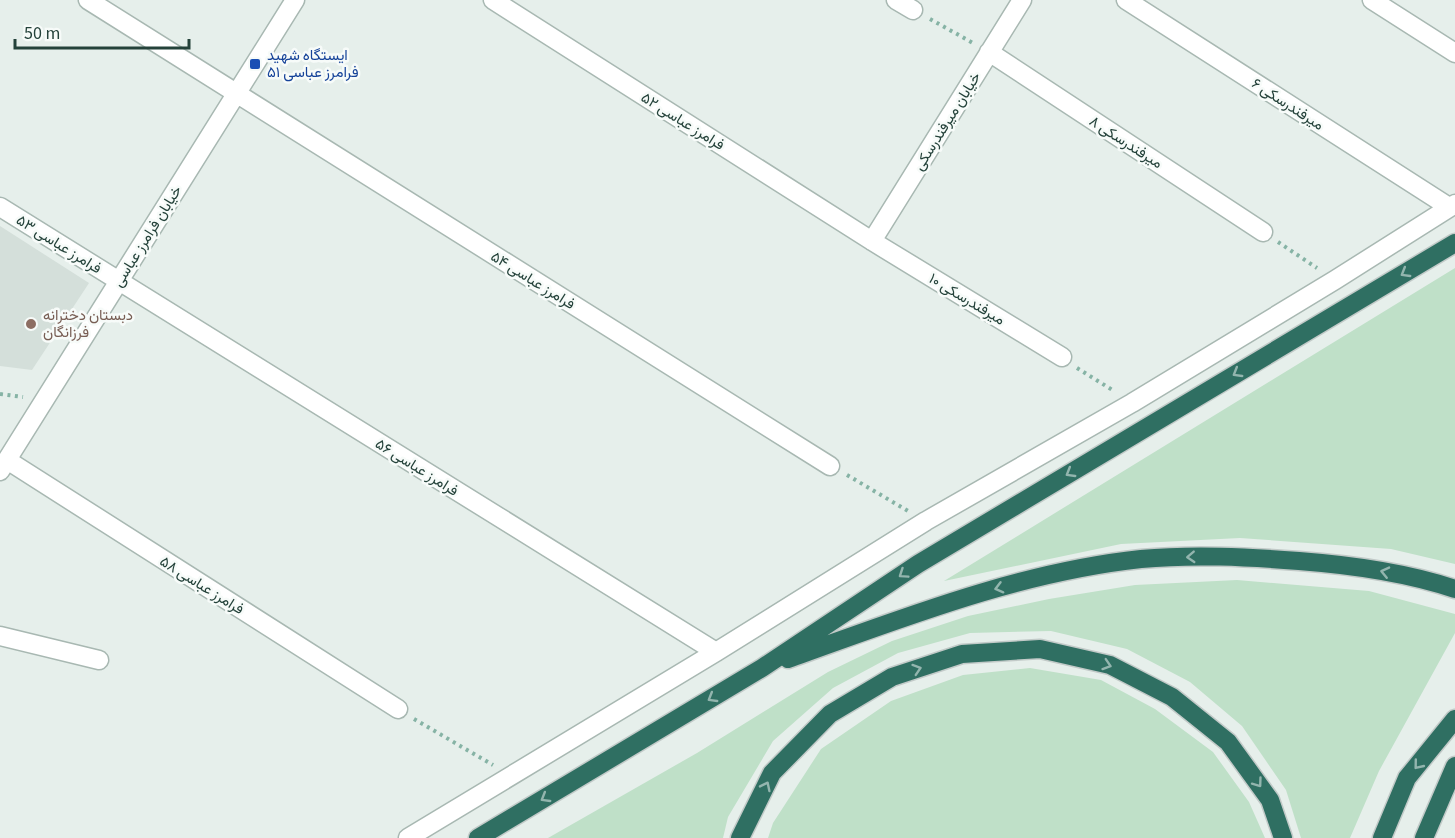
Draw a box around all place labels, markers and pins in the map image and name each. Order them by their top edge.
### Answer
place label: ایستگاه شهید فرامرز عباسی ۵۱ [267,45,359,83]
marker: ایستگاه شهید فرامرز عباسی ۵۱ [248,57,262,71]
place label: دبستان دخترانه فرزانگان [43,305,133,343]
marker: دبستان دخترانه فرزانگان [24,317,38,331]

